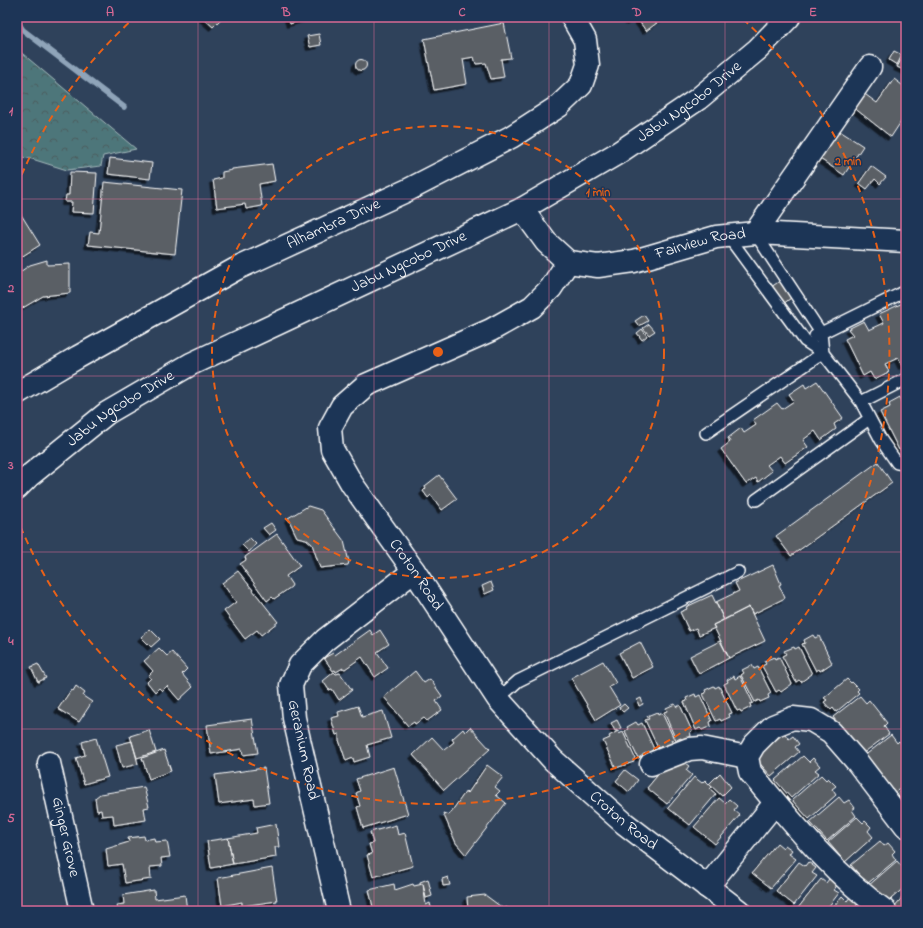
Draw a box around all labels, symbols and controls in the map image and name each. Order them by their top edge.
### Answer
text: A [106,3,114,22]
text: B [281,3,291,22]
text: C [458,3,466,22]
text: D [631,3,642,22]
text: E [809,3,817,22]
street label: Jabu Ngcobo Drive [632,55,748,149]
text: 1 [9,102,14,121]
text: 2 min [834,153,861,171]
text: 1 min [586,184,610,202]
street label: Alhambra Drive [283,192,385,256]
street label: Fairview Road [651,222,747,266]
street label: Jabu Ngcobo Drive [347,224,471,299]
text: 2 [7,279,15,298]
centre of rings [431,345,445,359]
street label: Jabu Ngcobo Drive [61,364,180,453]
text: 3 [7,456,14,475]
street label: Croton Road [383,534,449,616]
text: 4 [7,632,14,651]
street label: Geranium Road [281,698,325,802]
street label: Croton Road [584,785,663,856]
street label: Ginger Grove [45,795,86,880]
text: 5 [7,809,15,828]

